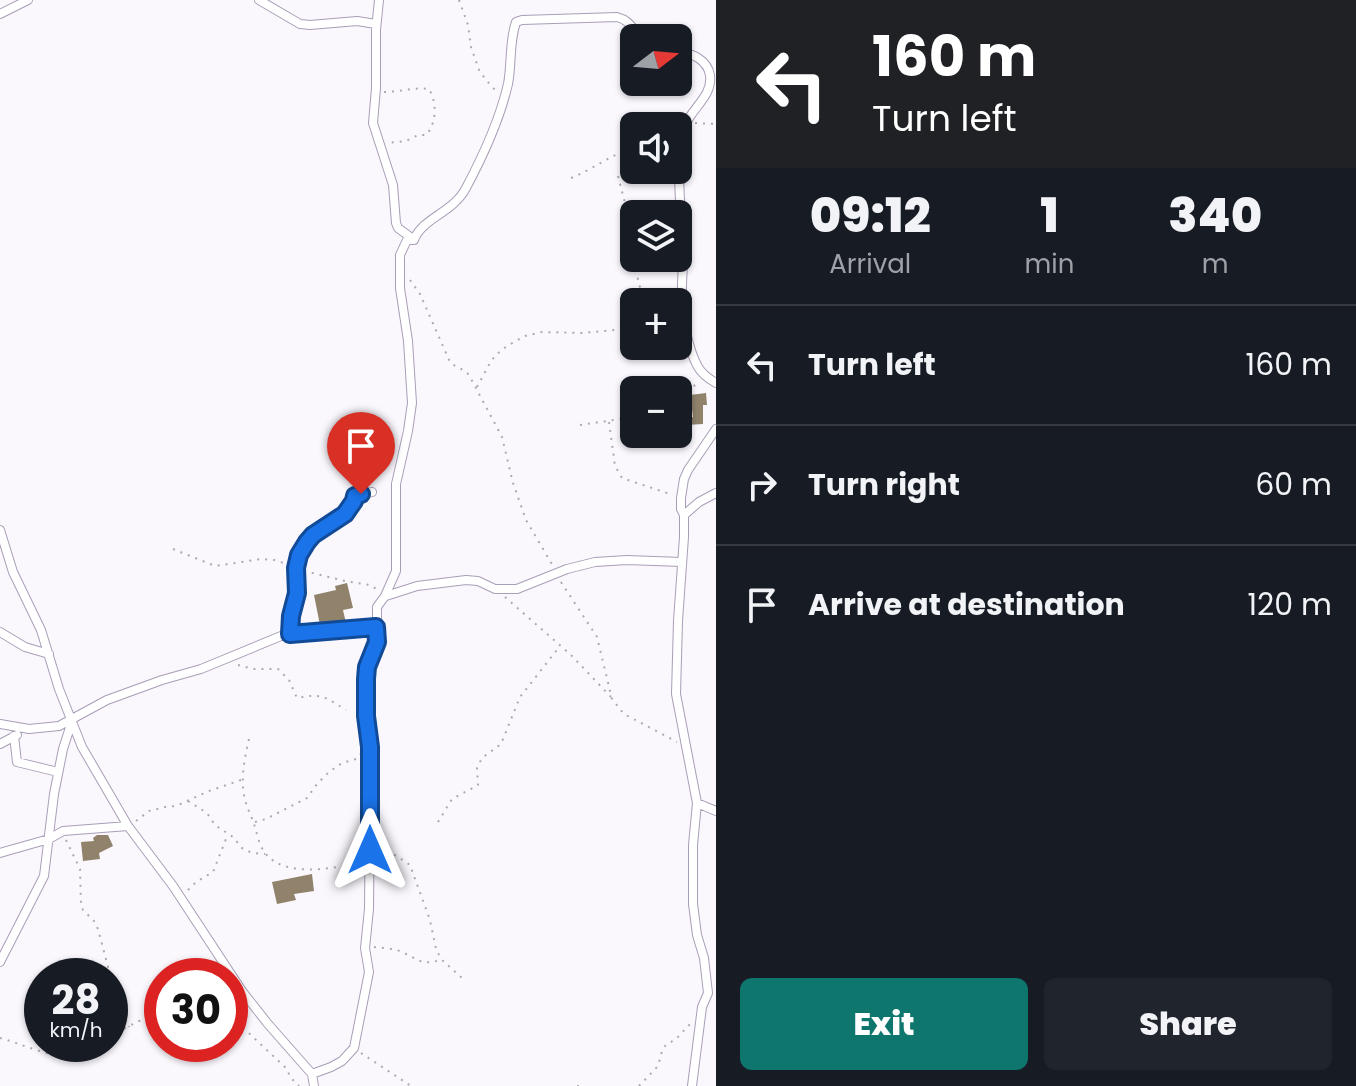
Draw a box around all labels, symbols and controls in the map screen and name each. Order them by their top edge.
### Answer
text: 160 m [872,17,1036,96]
north arrow [620,24,692,96]
map controls [620,24,692,448]
icon: left [740,32,844,136]
text: Turn left [872,93,1017,144]
button: sound [620,112,692,184]
text: 09:12 [810,182,931,249]
text: 1 [1040,182,1059,249]
text: 340 [1168,182,1262,249]
button: layers [620,200,692,272]
text: Arrival [829,246,911,282]
text: min [1025,246,1074,282]
text: m [1202,246,1229,282]
button: + [620,288,692,360]
icon: left [740,343,784,387]
text: Turn left [808,343,936,386]
text: 160 m [1246,343,1332,386]
button: − [620,376,692,448]
pin [327,412,395,494]
icon: arrive [339,424,383,468]
icon: right [740,463,784,507]
text: Turn right [808,463,960,506]
text: 60 m [1255,463,1332,506]
icon: arrive [740,583,784,627]
text: Arrive at destination [808,583,1125,626]
text: 120 m [1247,583,1332,626]
position arrow [328,808,412,892]
speed limit sign: 30 [144,958,248,1062]
text: 28 [52,972,100,1028]
button: Exit [740,978,1028,1070]
button: Share [1044,978,1332,1070]
text: km/h [49,1016,103,1044]

